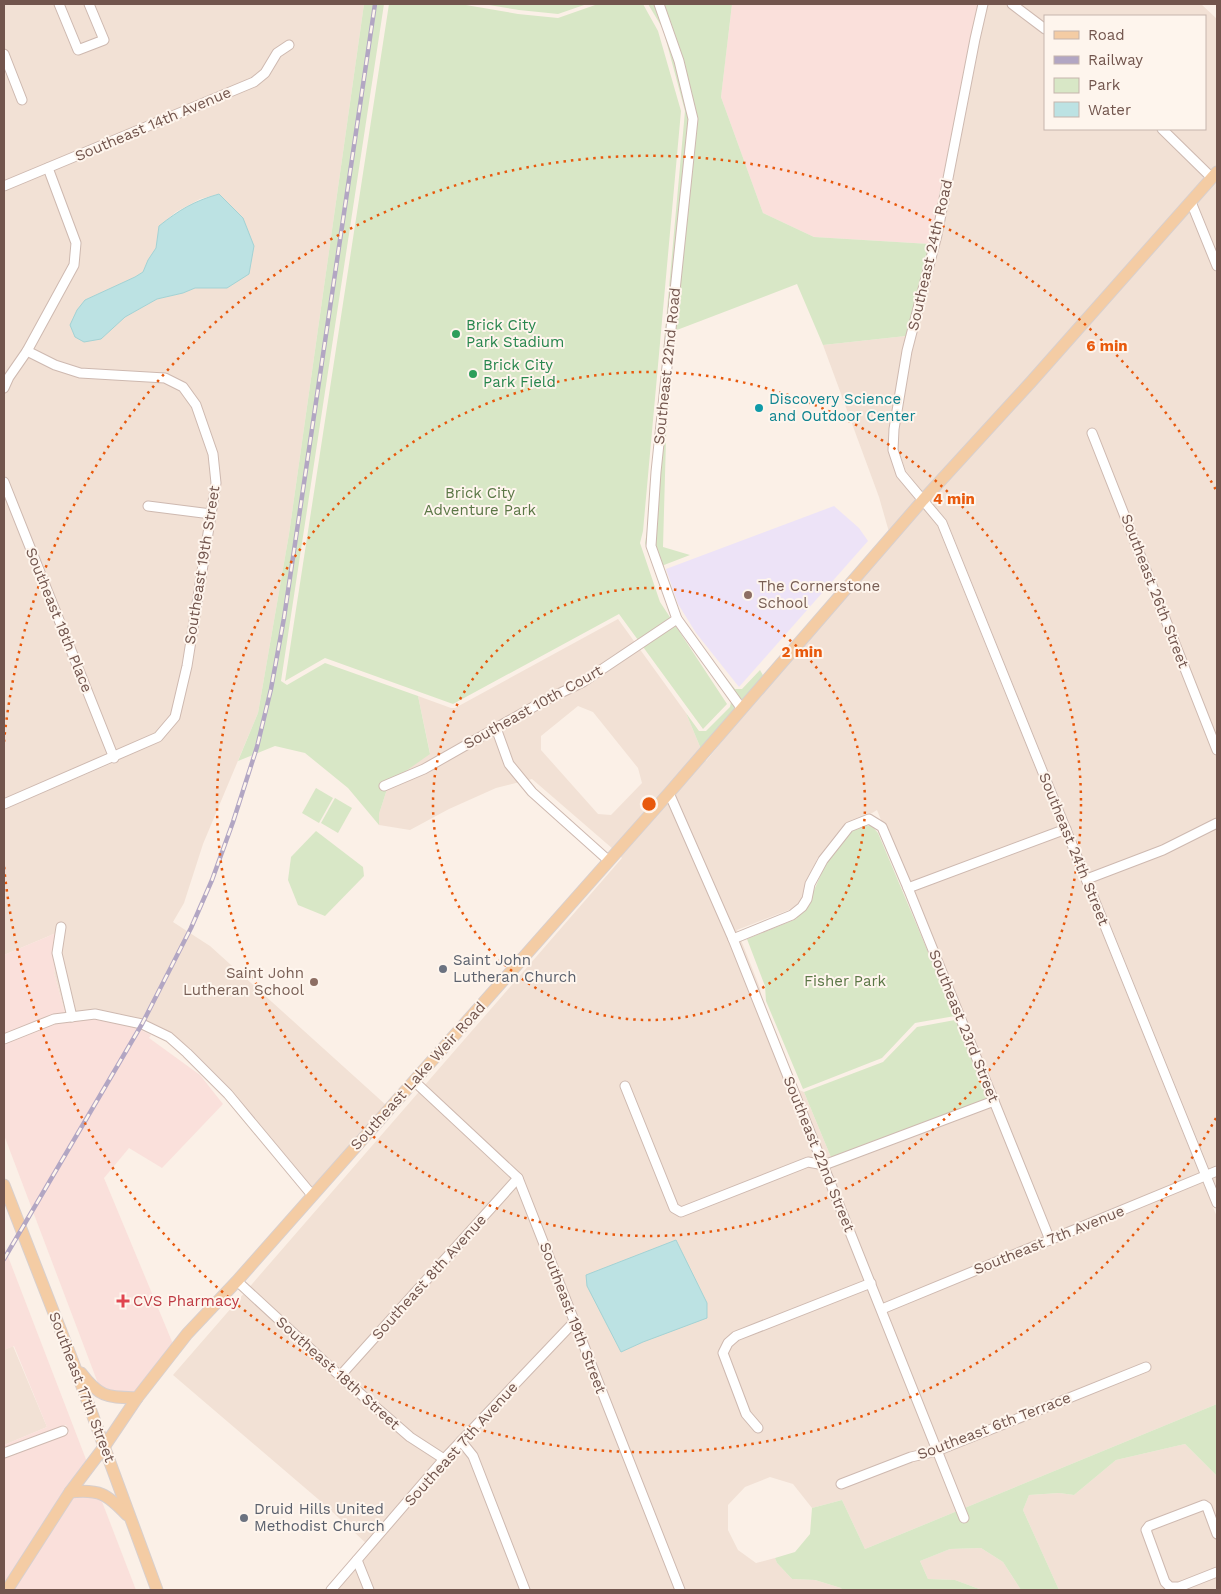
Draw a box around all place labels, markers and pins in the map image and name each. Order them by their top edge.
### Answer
place label: Brick City Park Stadium [466,316,564,351]
marker: Brick City Park Stadium [450,328,462,340]
place label: Brick City Park Field [483,356,556,391]
marker: Brick City Park Field [467,368,479,380]
place label: Discovery Science and Outdoor Center [769,390,916,425]
marker: Discovery Science and Outdoor Center [753,402,765,414]
place label: The Cornerstone School [758,577,880,612]
marker: The Cornerstone School [742,589,754,601]
centre of rings [640,795,658,813]
place label: Saint John Lutheran Church [453,951,576,986]
marker: Saint John Lutheran Church [437,963,449,975]
place label: Saint John Lutheran School [183,964,304,999]
marker: Saint John Lutheran School [308,976,320,988]
place label: CVS Pharmacy [133,1292,239,1310]
marker: CVS Pharmacy [117,1295,129,1307]
place label: Druid Hills United Methodist Church [254,1500,385,1535]
marker: Druid Hills United Methodist Church [238,1512,250,1524]

